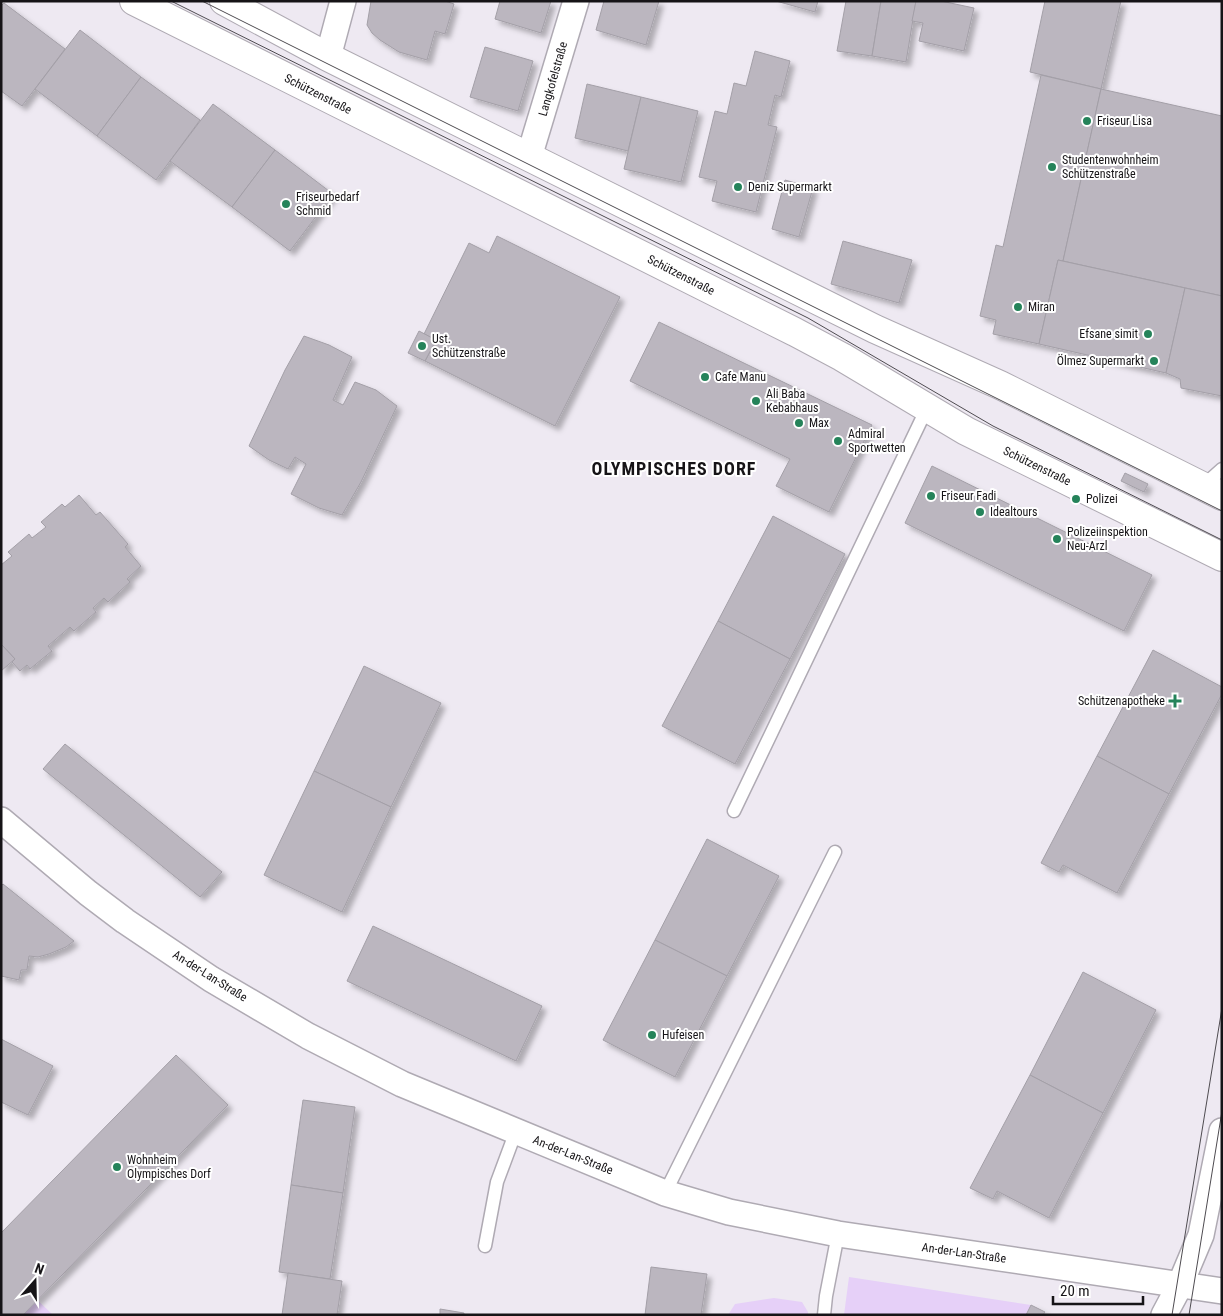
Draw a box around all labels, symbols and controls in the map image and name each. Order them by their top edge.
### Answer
street label: Langkofelstraße [536,40,570,118]
street label: Schützenstraße [282,71,354,117]
place label: Friseur Lisa [1097,114,1152,128]
marker: Friseur Lisa [1081,115,1093,127]
place label: Studentenwohnheim Schützenstraße [1062,153,1159,181]
marker: Studentenwohnheim Schützenstraße [1046,161,1058,173]
place label: Deniz Supermarkt [748,180,832,194]
marker: Deniz Supermarkt [732,181,744,193]
place label: Friseurbedarf Schmid [296,190,360,218]
marker: Friseurbedarf Schmid [280,198,292,210]
street label: Schützenstraße [645,252,717,298]
place label: Miran [1028,300,1055,314]
marker: Miran [1012,301,1024,313]
place label: Efsane simit [1079,327,1138,341]
marker: Efsane simit [1142,328,1154,340]
place label: Ust. Schützenstraße [432,332,506,360]
marker: Ust. Schützenstraße [416,340,428,352]
place label: Ölmez Supermarkt [1057,353,1144,368]
marker: Ölmez Supermarkt [1148,355,1160,367]
place label: Cafe Manu [715,370,766,384]
marker: Cafe Manu [699,371,711,383]
place label: Ali Baba Kebabhaus [766,387,818,415]
marker: Ali Baba Kebabhaus [750,395,762,407]
place label: Max [809,416,829,430]
marker: Max [793,417,805,429]
place label: Admiral Sportwetten [848,427,906,455]
marker: Admiral Sportwetten [832,435,844,447]
street label: Schützenstraße [1001,444,1073,489]
district label: OLYMPISCHES DORF [592,458,756,479]
place label: Friseur Fadi [941,489,996,503]
marker: Friseur Fadi [925,490,937,502]
place label: Polizei [1086,492,1118,506]
marker: Polizei [1070,493,1082,505]
place label: Idealtours [990,505,1037,519]
marker: Idealtours [974,506,986,518]
place label: Polizeiinspektion Neu-Arzl [1067,525,1148,553]
marker: Polizeiinspektion Neu-Arzl [1051,533,1063,545]
place label: Schützenapotheke [1078,694,1165,708]
marker: Schützenapotheke [1169,695,1181,707]
street label: An-der-Lan-Straße [170,948,250,1005]
place label: Hufeisen [662,1028,704,1042]
marker: Hufeisen [646,1029,658,1041]
street label: An-der-Lan-Straße [531,1133,615,1178]
place label: Wohnheim Olympisches Dorf [127,1153,211,1181]
marker: Wohnheim Olympisches Dorf [111,1161,123,1173]
street label: An-der-Lan-Straße [921,1240,1007,1266]
north arrow [10,1256,60,1306]
text: N [33,1260,46,1278]
scale bar [1053,1274,1143,1306]
text: 20 m [1060,1282,1090,1300]

